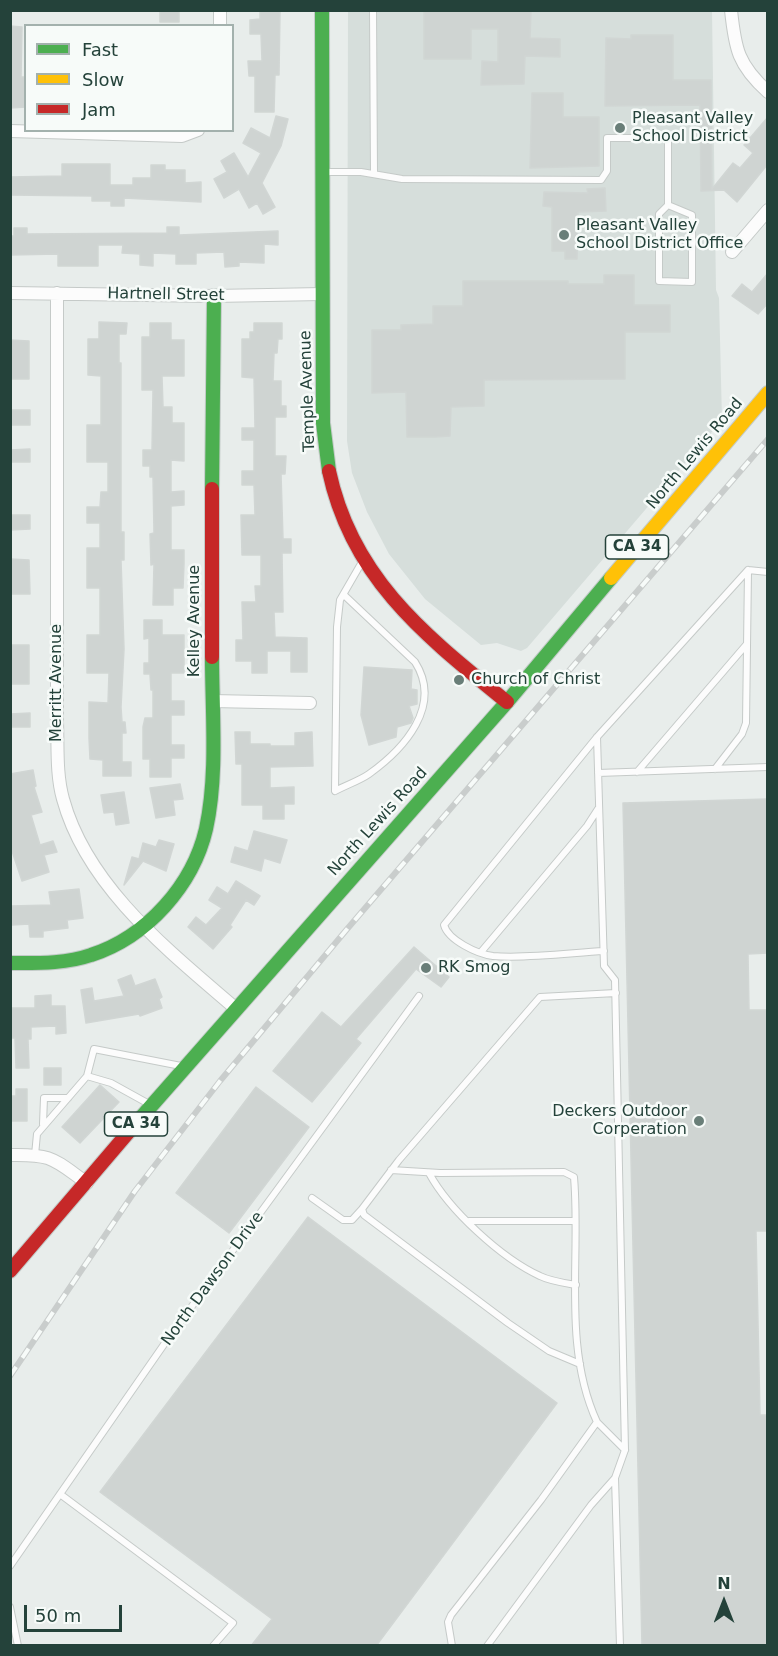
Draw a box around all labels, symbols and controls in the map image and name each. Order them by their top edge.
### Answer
legend [24,24,234,132]
text: Fast [82,39,118,60]
text: Slow [82,69,124,90]
text: Jam [82,99,116,120]
place label: Pleasant Valley School District [632,109,753,147]
marker: Pleasant Valley School District [613,121,627,135]
place label: Pleasant Valley School District Office [576,216,743,254]
marker: Pleasant Valley School District Office [557,228,571,242]
street label: Hartnell Street [107,284,225,306]
street label: Temple Avenue [296,330,320,452]
street label: North Lewis Road [643,394,747,514]
road number: CA 34 [606,535,668,559]
street label: Kelley Avenue [185,565,205,677]
street label: Merritt Avenue [47,624,67,742]
place label: Church of Christ [471,670,600,690]
marker: Church of Christ [452,673,466,687]
street label: North Lewis Road [324,764,432,880]
place label: RK Smog [438,958,510,978]
marker: RK Smog [419,961,433,975]
place label: Deckers Outdoor Corperation [552,1102,687,1140]
road number: CA 34 [104,1112,168,1136]
marker: Deckers Outdoor Corperation [692,1114,706,1128]
street label: North Dawson Drive [158,1208,268,1350]
north arrow [694,1572,754,1632]
text: N [717,1574,731,1593]
scale bar [27,1593,124,1631]
text: 50 m [35,1605,81,1626]

